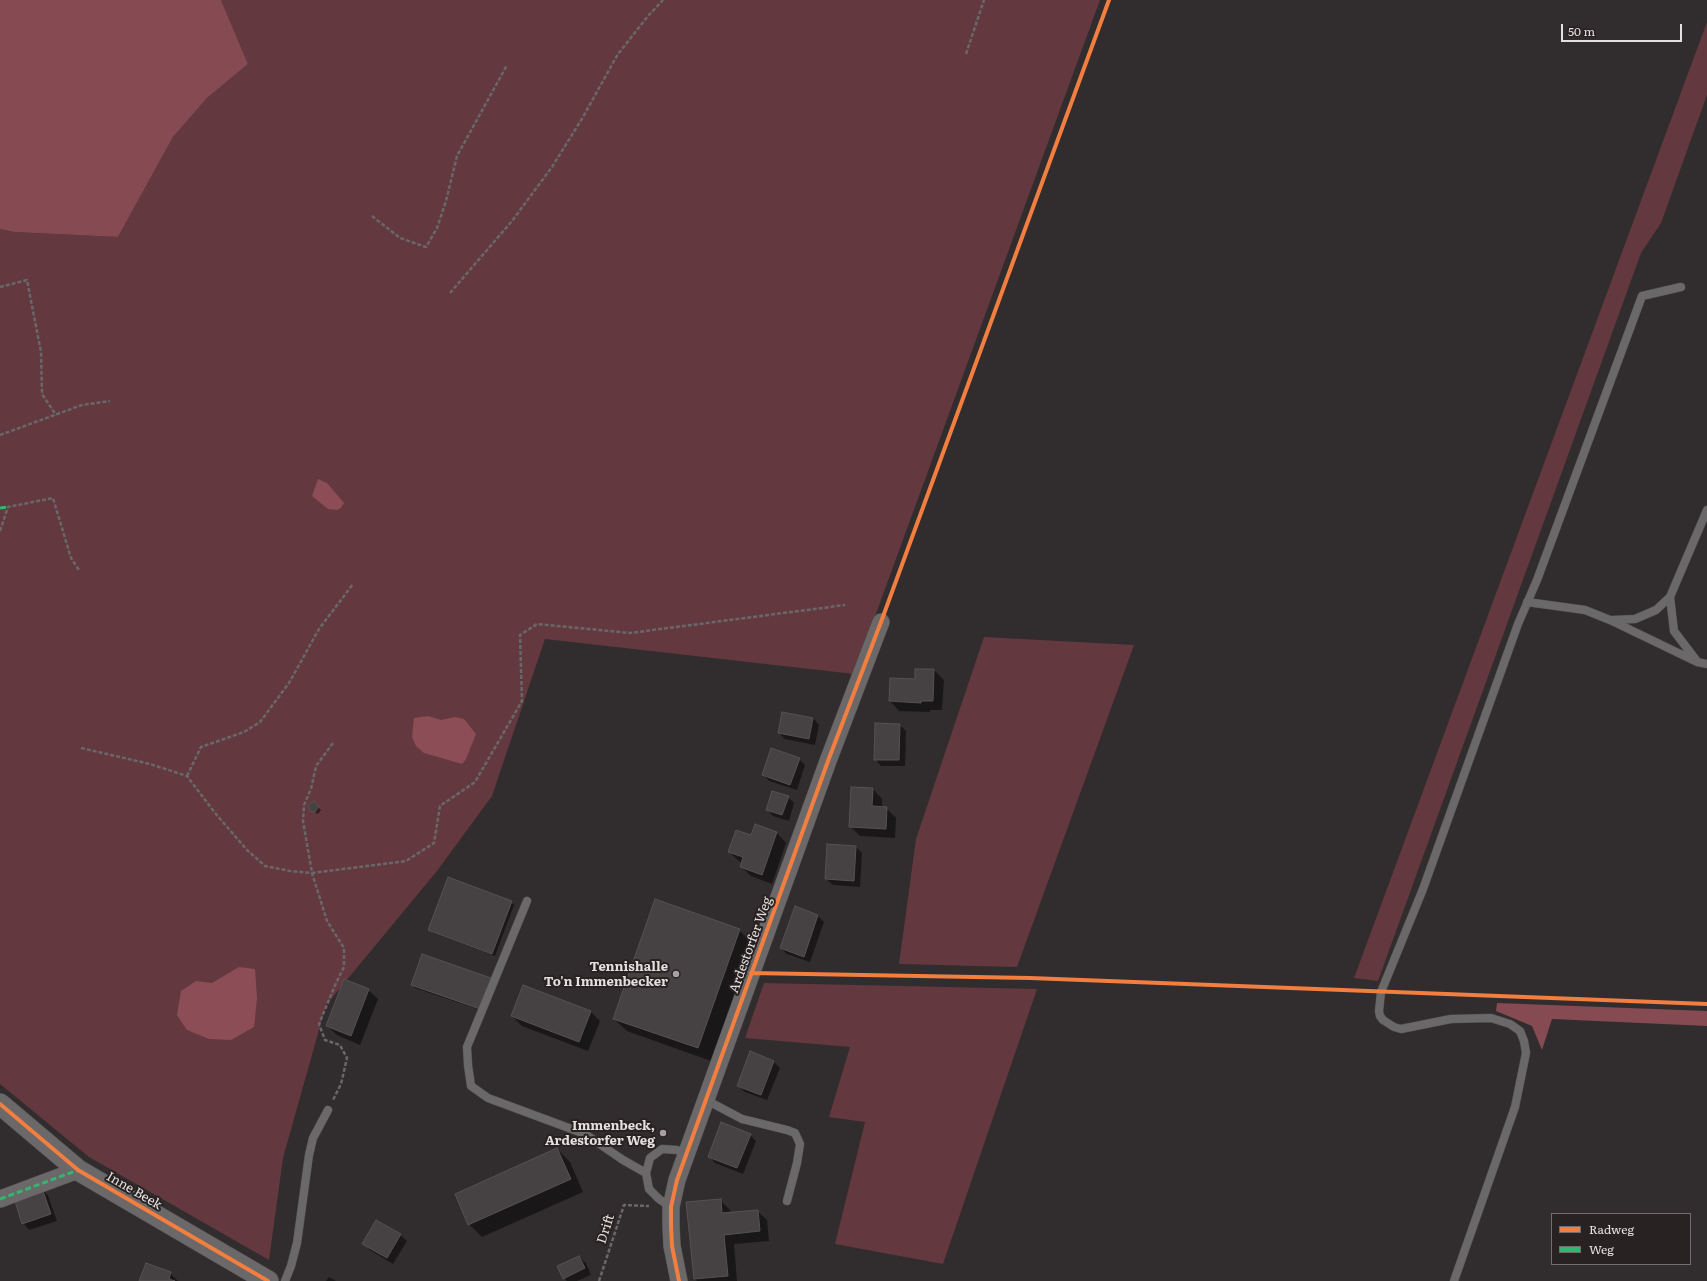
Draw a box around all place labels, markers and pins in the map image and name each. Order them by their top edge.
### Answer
place label: Tennishalle To'n Immenbecker [544,959,668,990]
marker: Tennishalle To'n Immenbecker [671,969,681,979]
place label: Immenbeck, Ardestorfer Weg [545,1118,655,1149]
marker: Immenbeck, Ardestorfer Weg [658,1128,668,1138]

